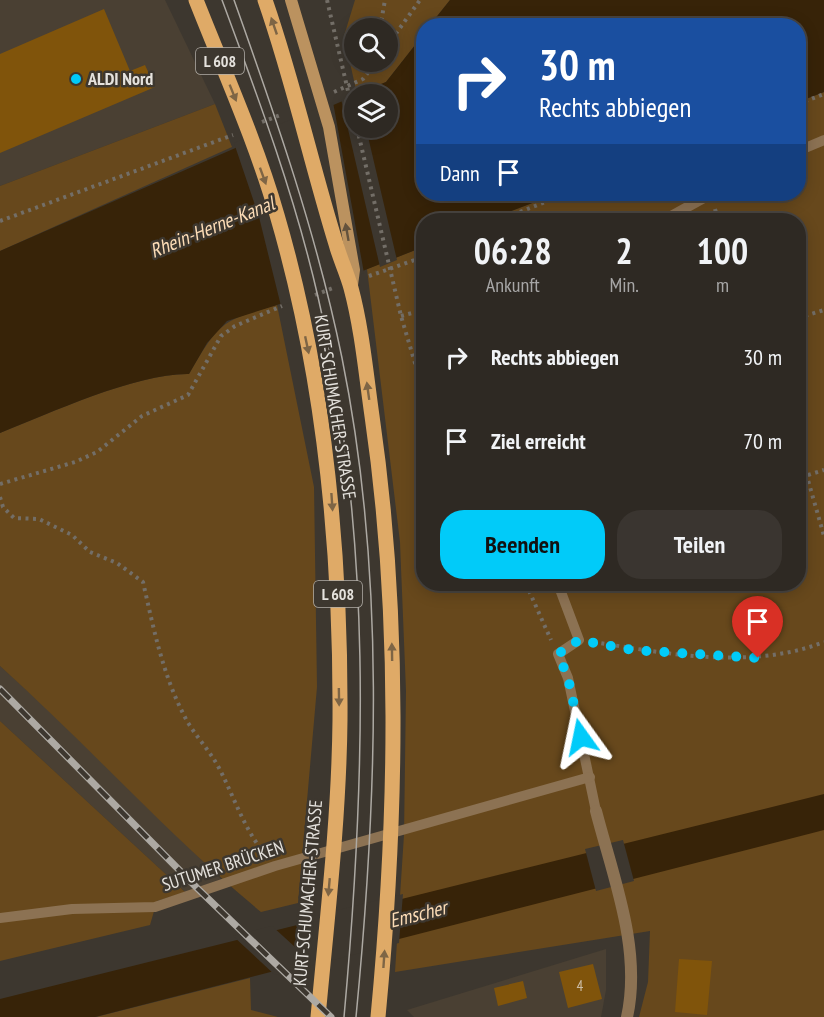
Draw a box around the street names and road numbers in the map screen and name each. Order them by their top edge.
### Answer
road number: L 608 [196,48,244,74]
street label: KURT-SCHUMACHER-STRASSE [310,313,361,501]
road number: L 608 [314,581,362,607]
street label: KURT-SCHUMACHER-STRASSE [288,799,327,987]
street label: SUTUMER BRÜCKEN [159,835,287,896]

